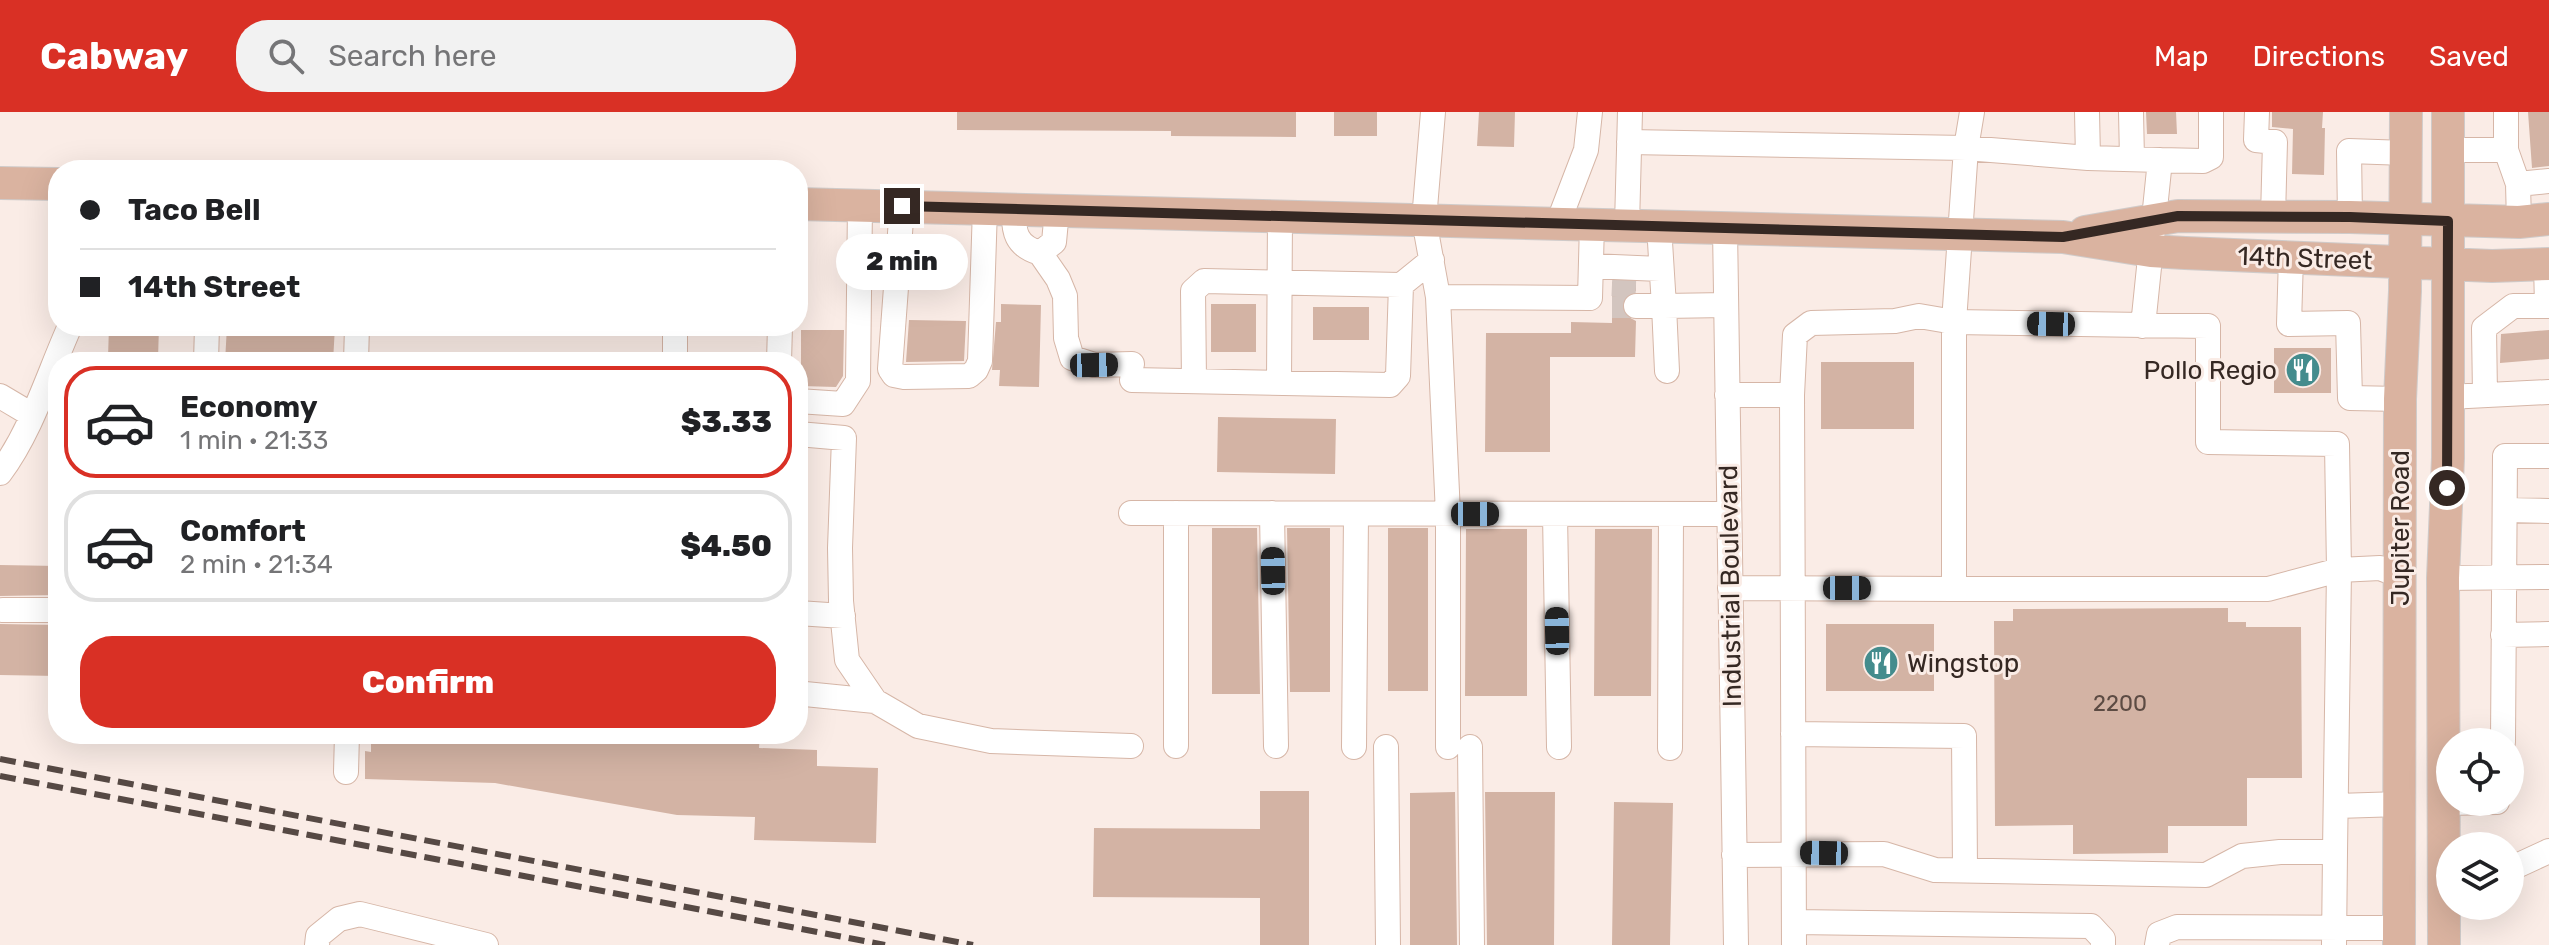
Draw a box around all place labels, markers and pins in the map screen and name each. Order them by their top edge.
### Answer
restaurant icon: Pollo Regio [2284,351,2322,389]
place label: Pollo Regio [2143,355,2277,386]
restaurant icon: Wingstop [1862,644,1900,682]
place label: Wingstop [1907,648,2019,679]

